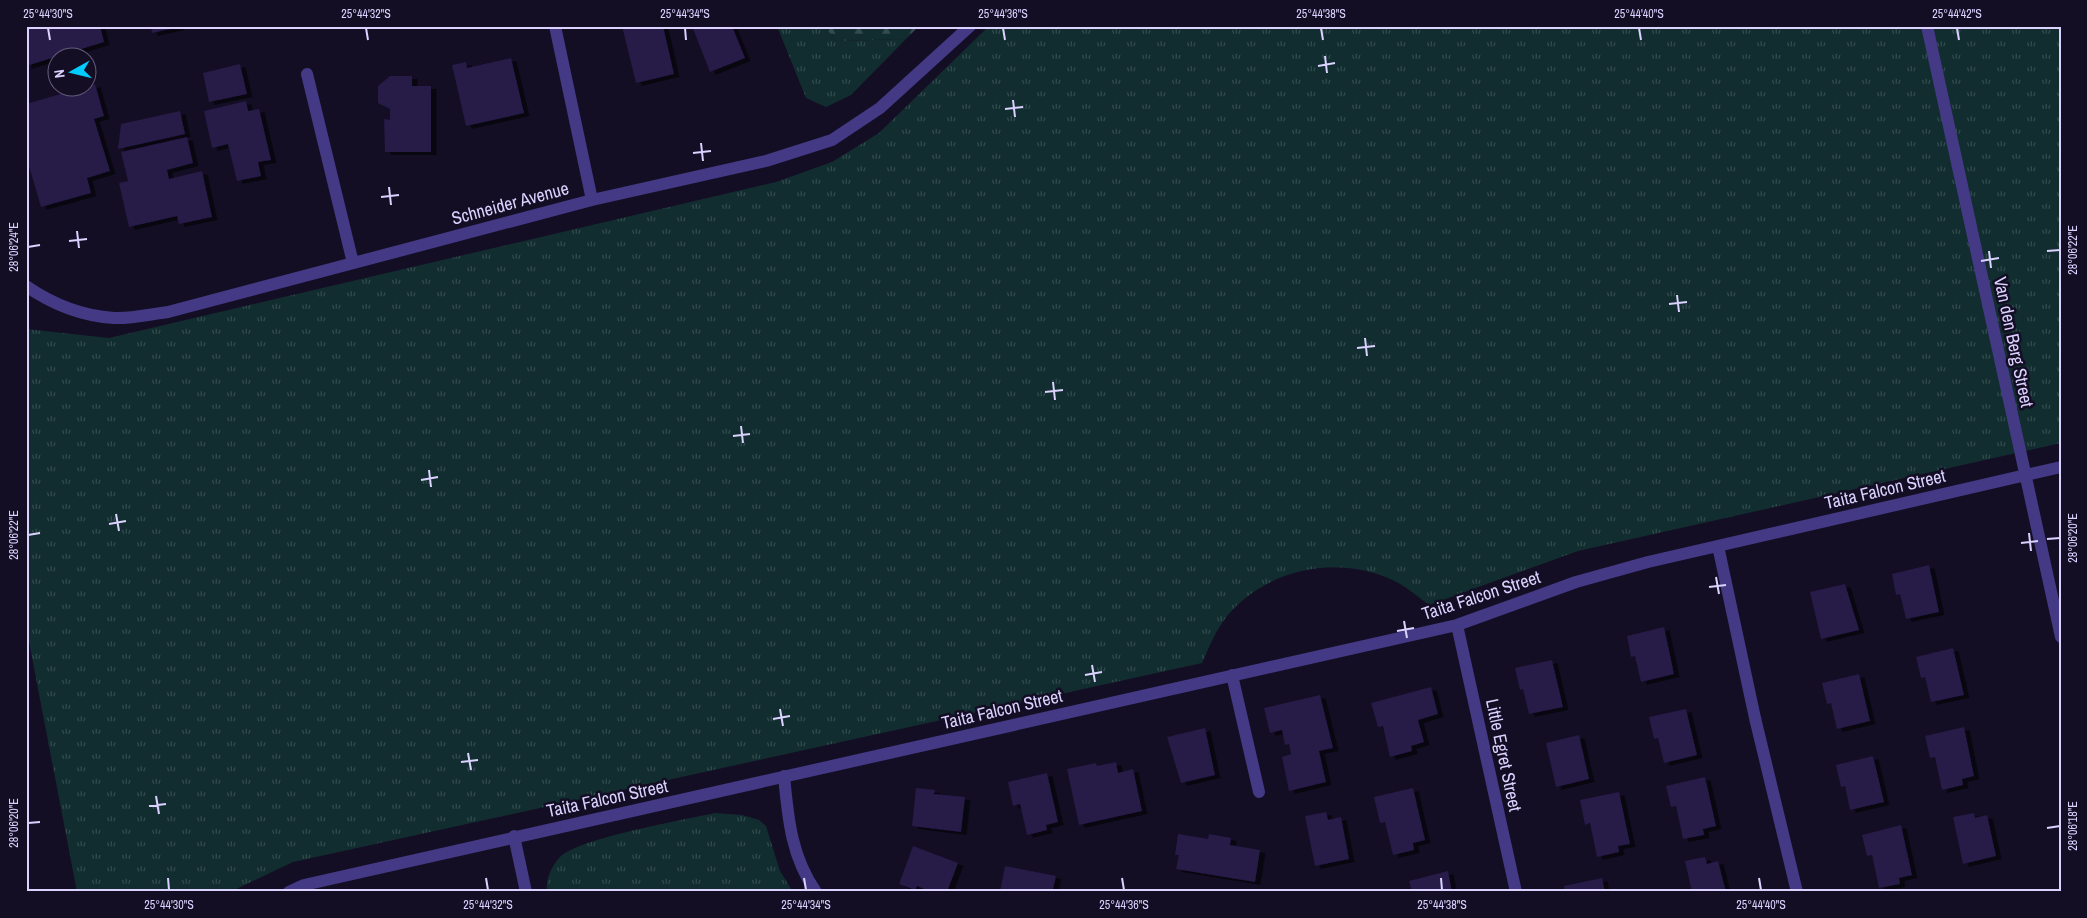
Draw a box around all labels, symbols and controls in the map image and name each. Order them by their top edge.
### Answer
text: 25°44'30"S [23,6,73,22]
text: 25°44'32"S [341,6,391,22]
text: 25°44'34"S [660,6,710,22]
text: 25°44'36"S [978,6,1028,22]
text: 25°44'38"S [1296,6,1346,22]
text: 25°44'40"S [1614,6,1664,22]
text: 25°44'42"S [1932,6,1982,22]
north arrow [48,48,98,98]
text: N [50,68,69,79]
street label: Schneider Avenue [449,175,571,231]
text: 28°06'24"E [6,222,22,272]
text: 28°06'22"E [2065,225,2081,275]
street label: Van den Berg Street [1988,275,2040,409]
street label: Taita Falcon Street [1822,463,1948,515]
text: 28°06'22"E [6,510,22,560]
text: 28°06'20"E [2065,513,2081,563]
street label: Taita Falcon Street [1418,564,1544,626]
street label: Taita Falcon Street [939,683,1065,735]
street label: Little Egret Street [1480,696,1528,814]
street label: Taita Falcon Street [544,773,670,823]
text: 28°06'20"E [6,798,22,848]
text: 28°06'18"E [2065,801,2081,851]
text: 25°44'30"S [144,897,194,913]
text: 25°44'32"S [463,897,513,913]
text: 25°44'34"S [781,897,831,913]
text: 25°44'36"S [1099,897,1149,913]
text: 25°44'38"S [1417,897,1467,913]
text: 25°44'40"S [1736,897,1786,913]

